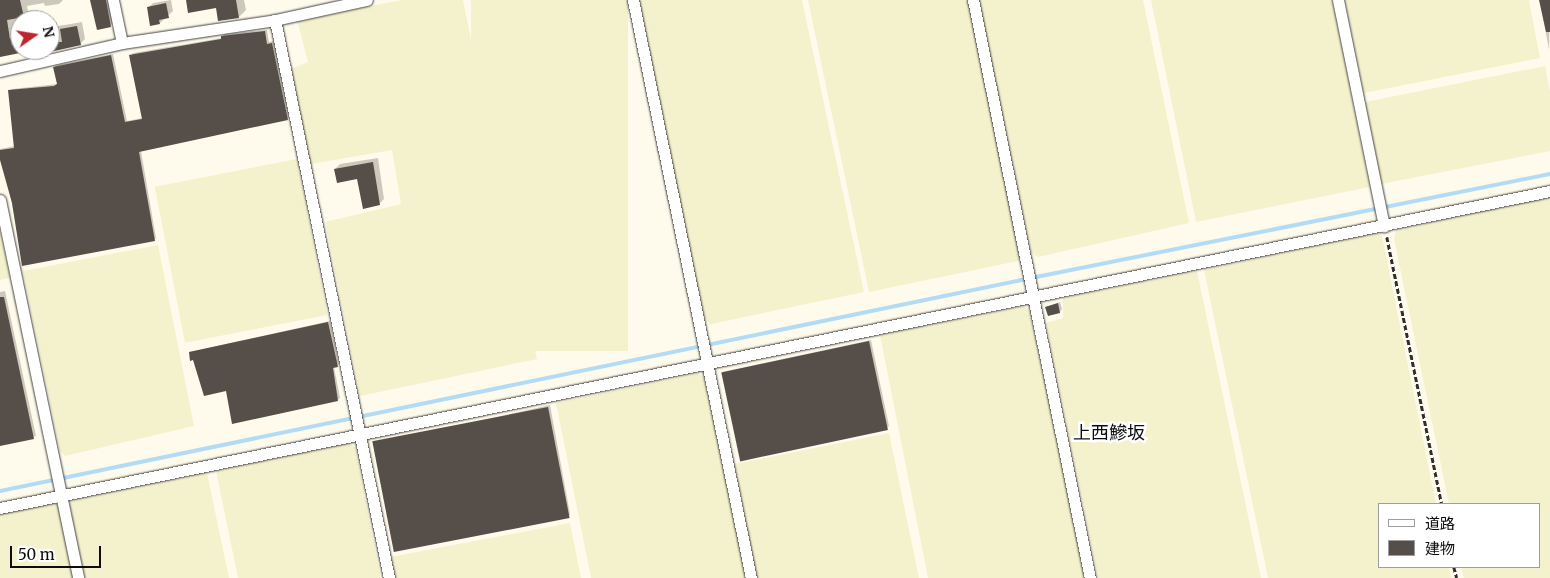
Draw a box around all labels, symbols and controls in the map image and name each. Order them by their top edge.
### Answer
north arrow [10,10,60,60]
text: N [39,24,59,39]
district label: 上西鰺坂 [1073,422,1145,444]
legend [1378,503,1540,568]
text: 道路 [1425,514,1455,533]
scale bar [12,536,104,568]
text: 建物 [1425,539,1455,558]
text: 50 m [18,545,55,564]

